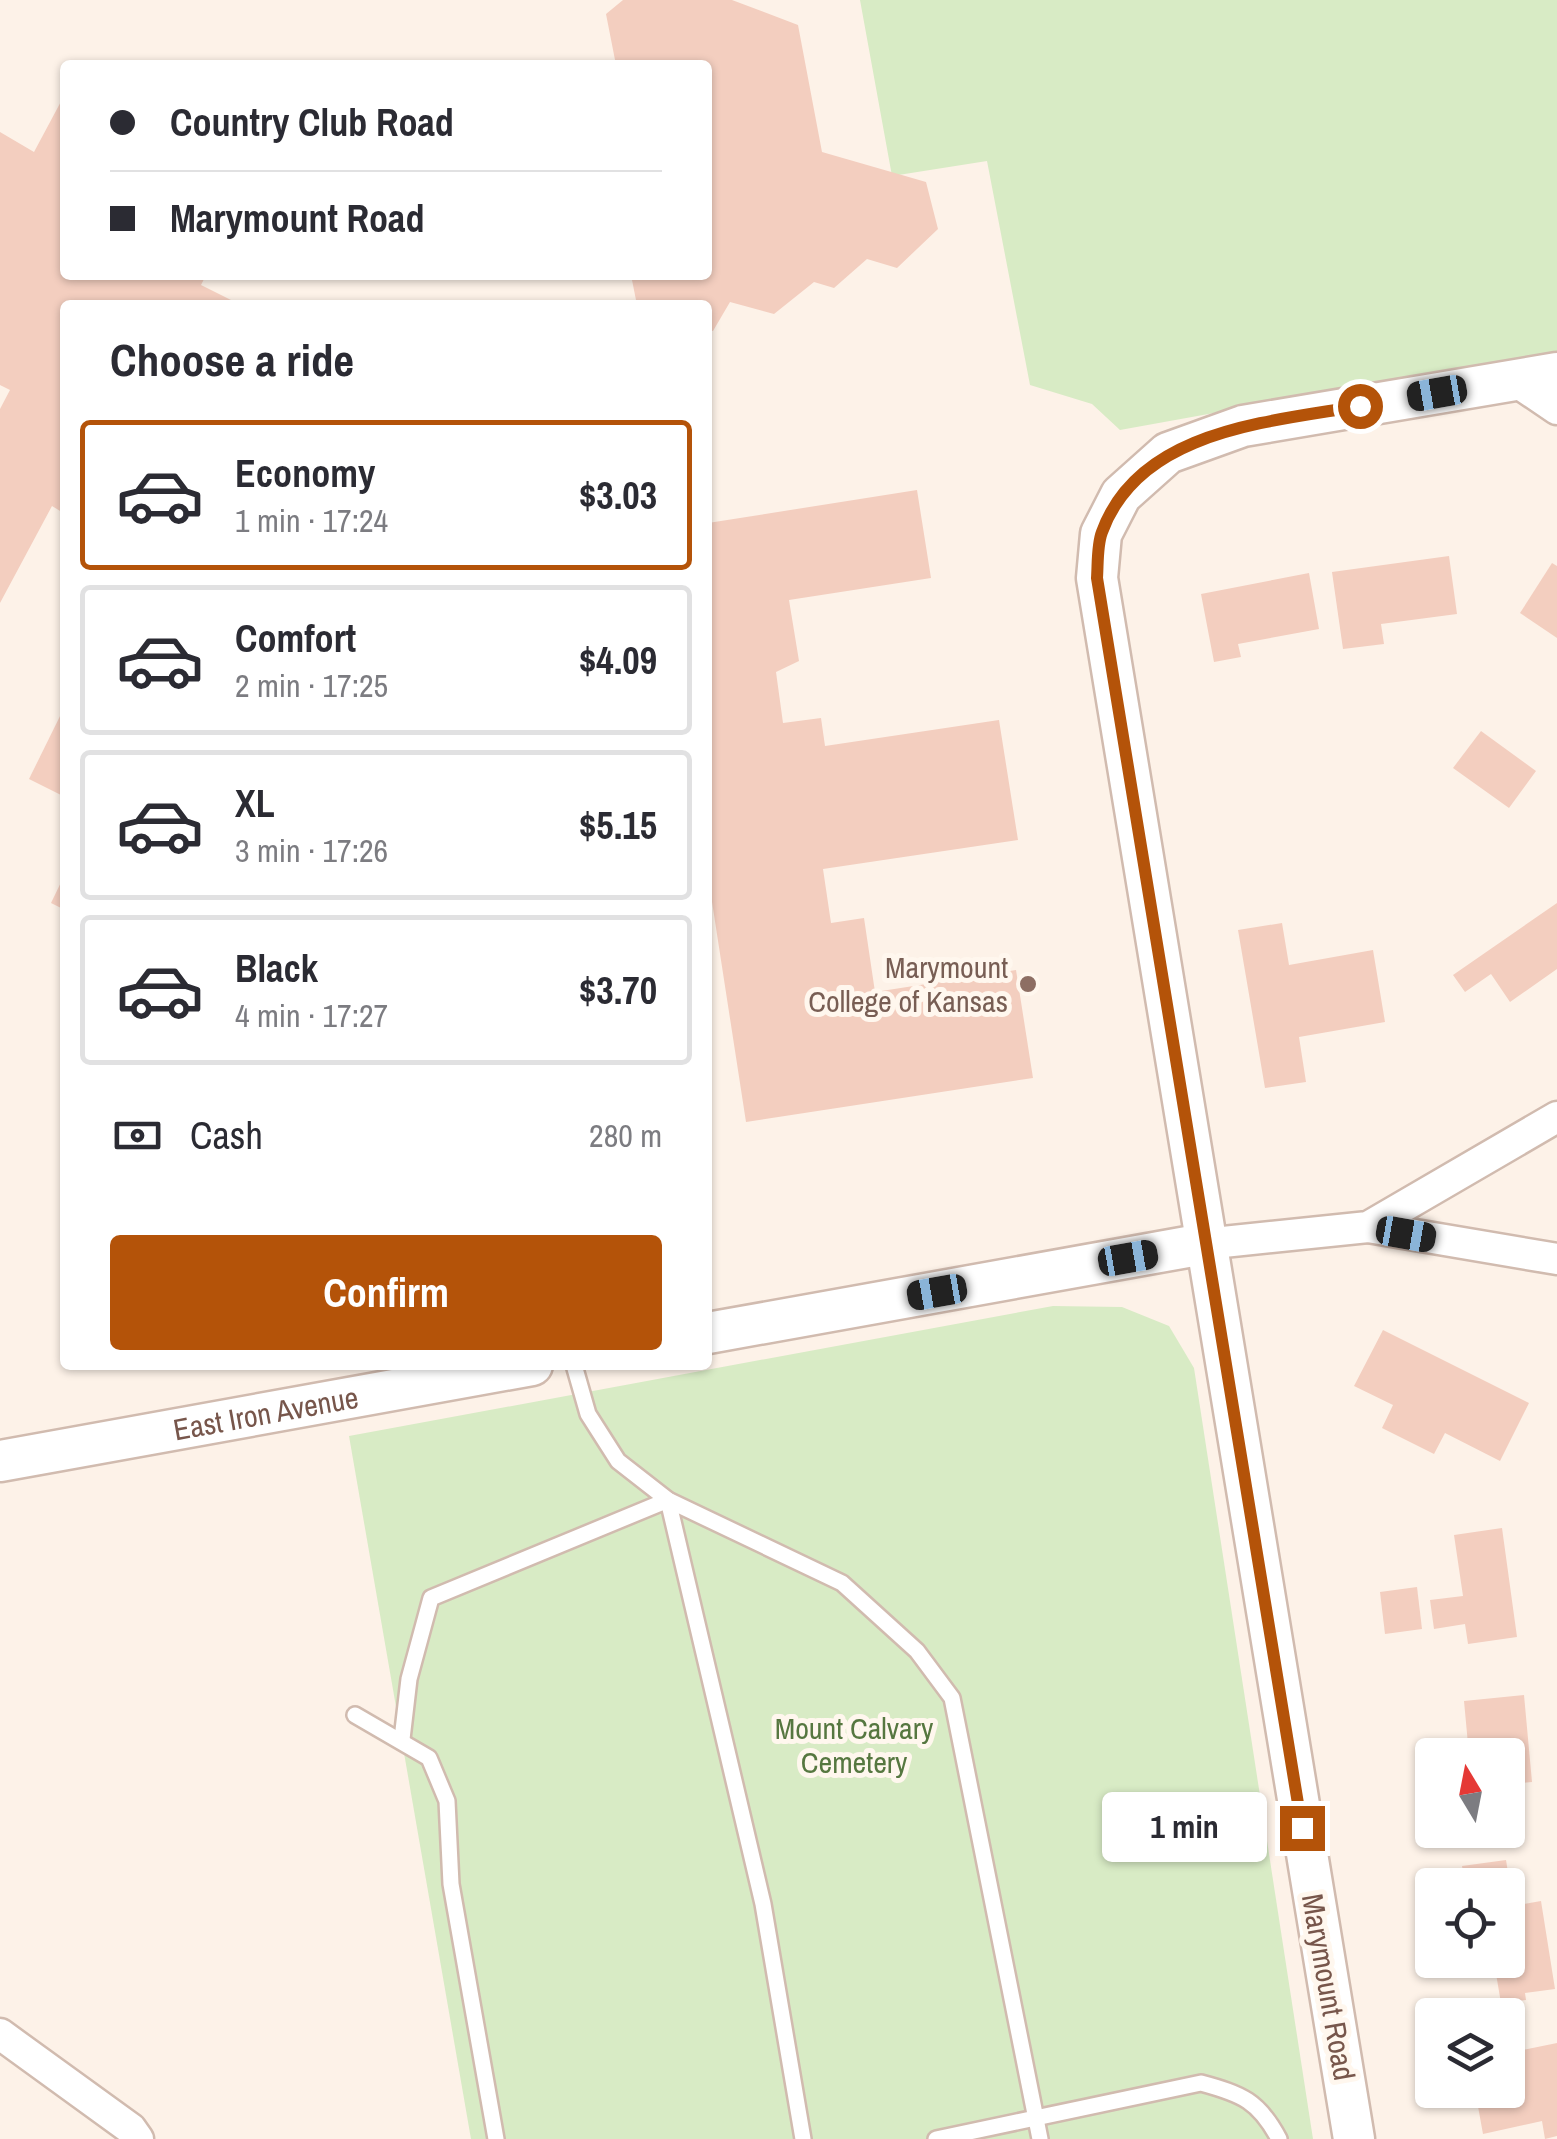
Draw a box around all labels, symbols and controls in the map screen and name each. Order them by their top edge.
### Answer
text: Country Club Road [170,97,454,148]
text: Marymount Road [170,193,425,244]
text: Choose a ride [110,329,354,390]
car [1405,373,1469,413]
route start [1338,384,1383,429]
text: Economy [235,448,375,499]
icon: car [115,450,205,540]
text: $3.03 [579,470,657,521]
text: 1 min · 17:24 [235,499,388,542]
text: Comfort [235,613,356,664]
icon: car [115,615,205,705]
text: $4.09 [579,635,657,686]
text: 2 min · 17:25 [235,664,388,707]
text: XL [235,778,275,829]
icon: car [115,780,205,870]
text: $5.15 [579,800,657,851]
text: 3 min · 17:26 [235,829,388,872]
text: Black [235,943,318,994]
icon: car [115,945,205,1035]
place label: Marymount College of Kansas [808,947,1008,1021]
text: $3.70 [579,965,657,1016]
marker: Marymount College of Kansas [1017,973,1039,995]
text: 4 min · 17:27 [235,994,388,1037]
icon: cash [110,1108,165,1163]
text: Cash [190,1110,263,1161]
text: 280 m [589,1114,662,1157]
car [1374,1214,1438,1254]
button: Confirm [110,1235,662,1350]
car [1096,1238,1160,1278]
car [905,1272,969,1312]
street label: East Iron Avenue [170,1377,361,1449]
park label: Mount Calvary Cemetery [775,1708,934,1782]
north arrow [1415,1738,1525,1848]
map controls [1415,1738,1525,2108]
callout: 1 min [1102,1793,1267,1863]
text: 1 min [1150,1805,1219,1848]
route end [1280,1806,1325,1851]
button: locate [1415,1868,1525,1978]
street label: Marymount Road [1293,1891,1365,2083]
button: layers [1415,1998,1525,2108]

